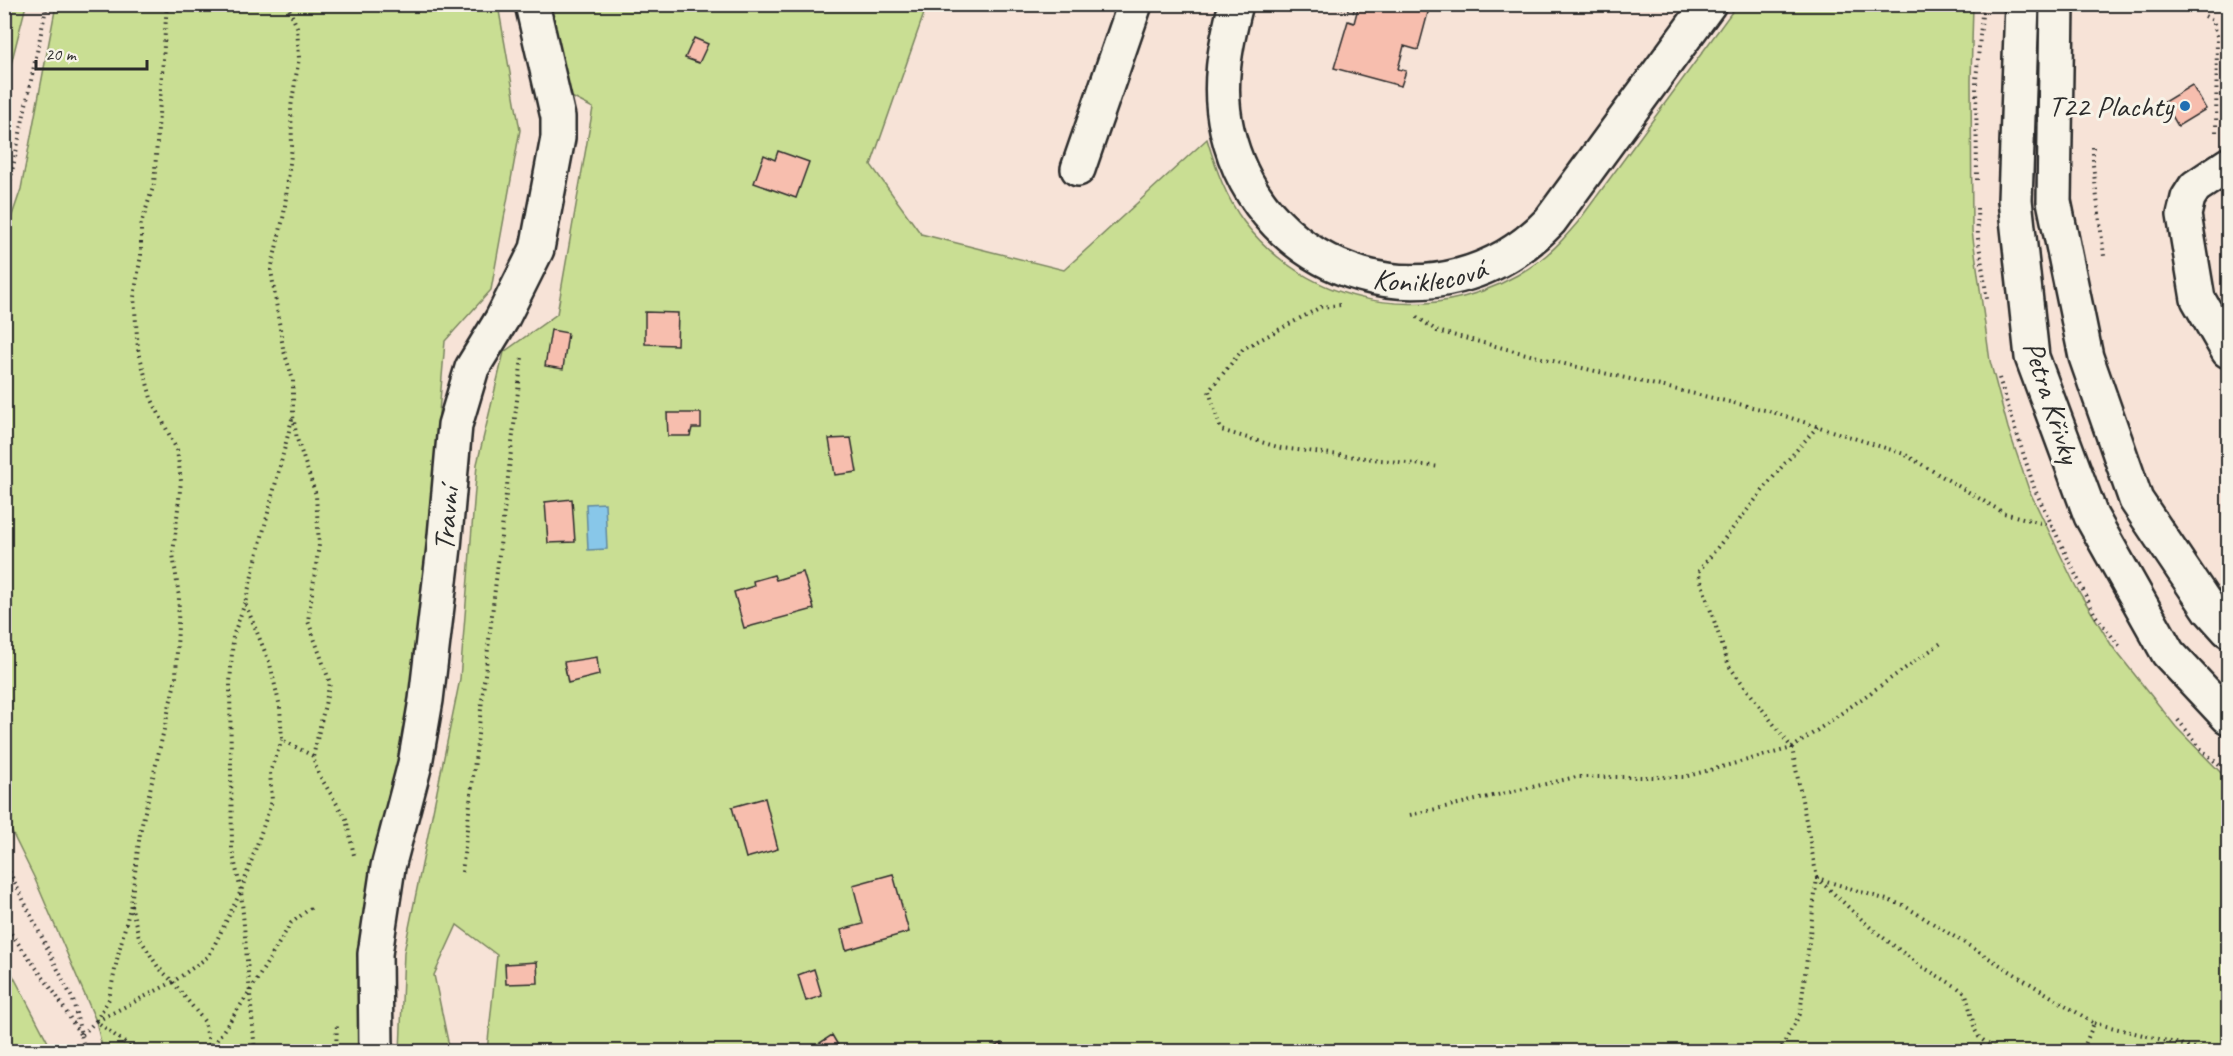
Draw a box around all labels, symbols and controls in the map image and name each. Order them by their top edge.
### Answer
scale bar [36,33,147,71]
text: 20 m [45,43,78,65]
place label: T22 Plachty [2048,87,2175,125]
marker: T22 Plachty [2178,99,2192,113]
street label: Koniklecová [1370,248,1494,301]
street label: Petra Křivky [2015,336,2090,470]
street label: Travní [424,479,468,553]

